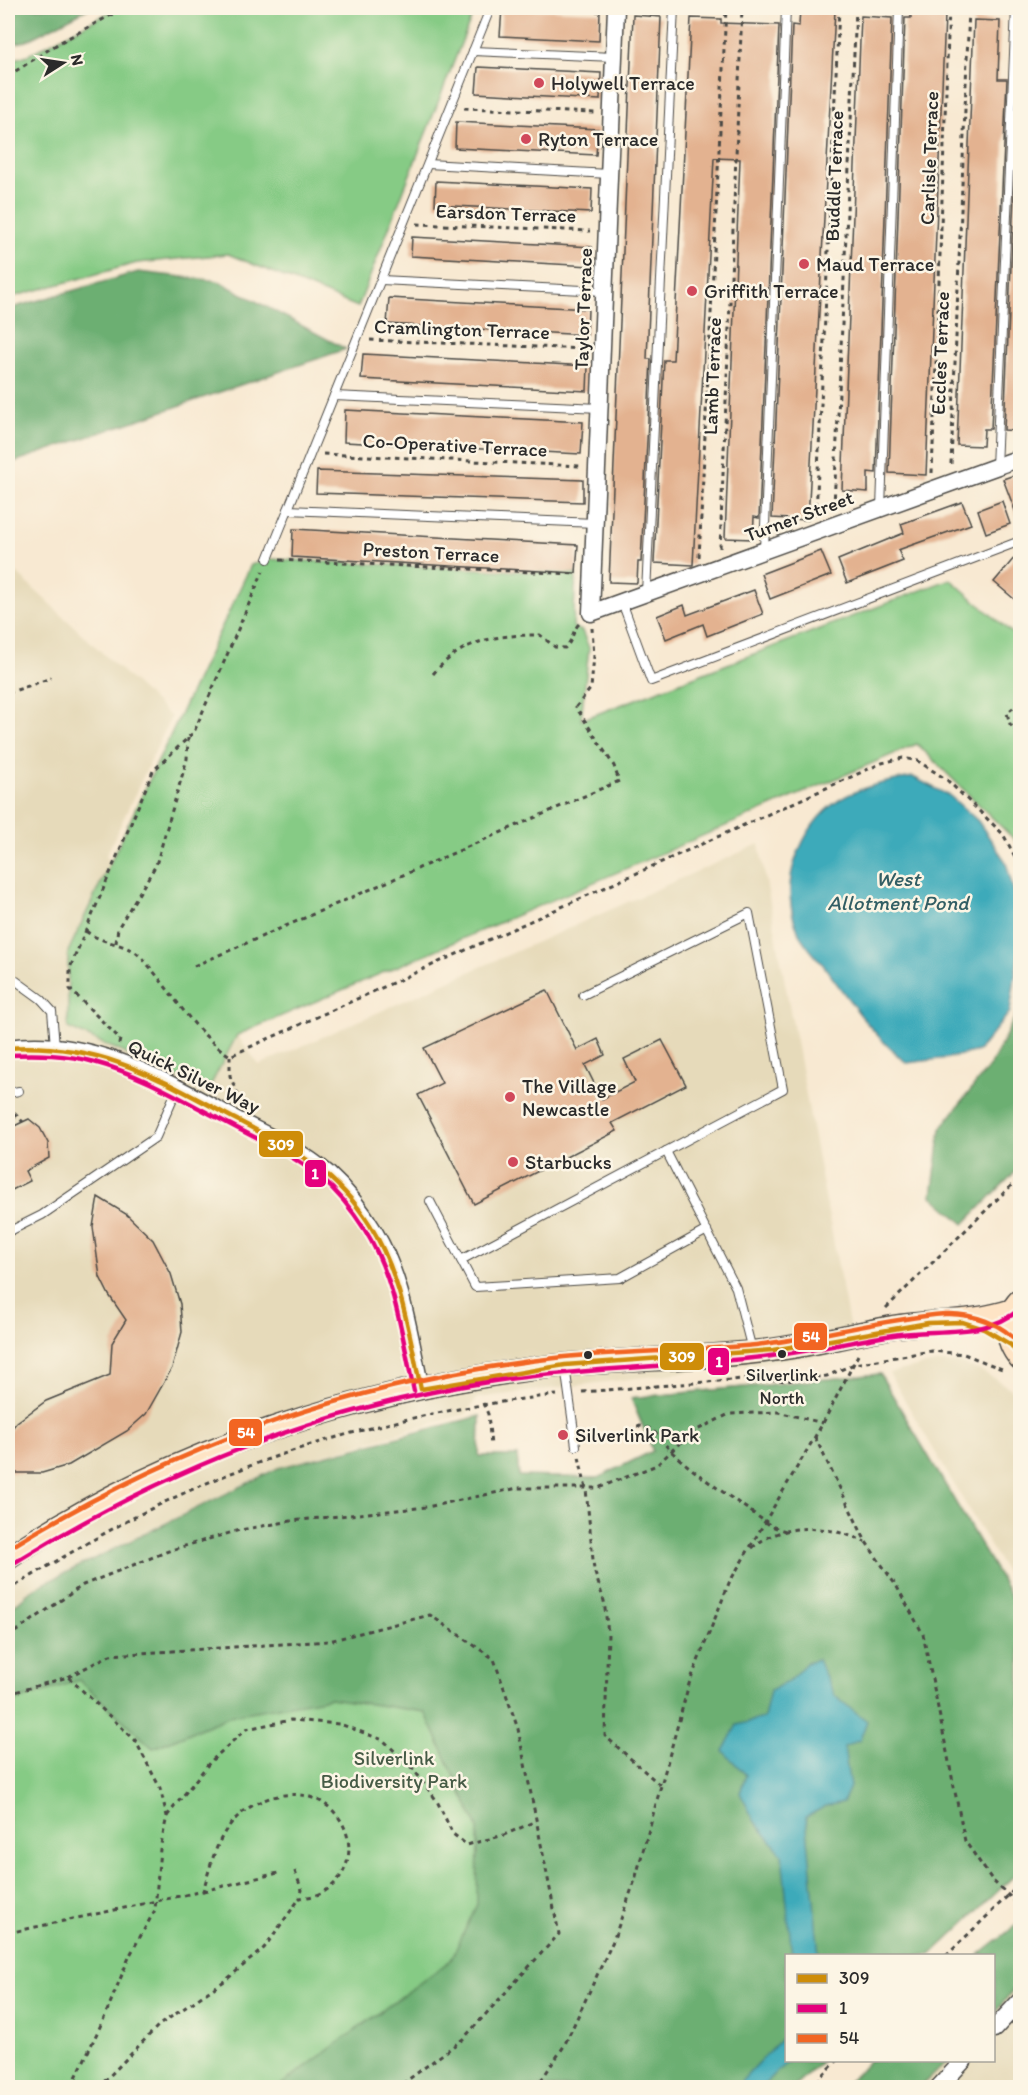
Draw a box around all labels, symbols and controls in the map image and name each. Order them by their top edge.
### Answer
north arrow [33,33,93,93]
text: N [67,53,88,67]
place label: Holywell Terrace [551,71,695,95]
marker: Holywell Terrace [532,76,546,90]
street label: Carlisle Terrace [915,91,943,225]
street label: Buddle Terrace [820,110,848,242]
place label: Ryton Terrace [538,127,658,151]
marker: Ryton Terrace [519,132,533,146]
street label: Earsdon Terrace [435,199,577,227]
street label: Taylor Terrace [569,247,597,371]
place label: Maud Terrace [816,252,934,276]
marker: Maud Terrace [797,257,811,271]
place label: Griffith Terrace [704,279,839,303]
marker: Griffith Terrace [685,284,699,298]
street label: Eccles Terrace [926,291,954,415]
street label: Cramlington Terrace [374,314,550,344]
street label: Lamb Terrace [698,317,726,435]
street label: Co-Operative Terrace [362,428,548,462]
street label: Turner Street [741,485,857,547]
street label: Preston Terrace [362,536,500,568]
water label: West Allotment Pond [827,866,970,915]
street label: Quick Silver Way [124,1034,264,1119]
place label: The Village Newcastle [522,1074,616,1121]
marker: The Village Newcastle [503,1090,517,1104]
line badge: 309 [258,1130,304,1158]
text: 309 [268,1135,294,1154]
place label: Starbucks [525,1150,612,1174]
marker: Starbucks [506,1155,520,1169]
line badge: 1 [304,1159,327,1188]
text: 1 [311,1164,319,1183]
line badge: 54 [793,1322,828,1351]
text: 54 [802,1327,820,1346]
line badge: 309 [659,1342,705,1371]
text: 309 [669,1347,695,1366]
line badge: 1 [707,1347,730,1376]
marker: Silverlink North [776,1348,788,1360]
unlabelled marker [582,1349,594,1361]
text: 1 [715,1352,723,1371]
place label: Silverlink North [746,1364,819,1409]
line badge: 54 [228,1418,263,1447]
text: 54 [237,1423,255,1442]
place label: Silverlink Park [575,1423,699,1447]
marker: Silverlink Park [556,1428,570,1442]
park label: Silverlink Biodiversity Park [321,1746,467,1793]
legend [785,1954,995,2062]
text: 309 [839,1967,869,1989]
text: 1 [839,1997,847,2019]
text: 54 [839,2027,859,2049]

